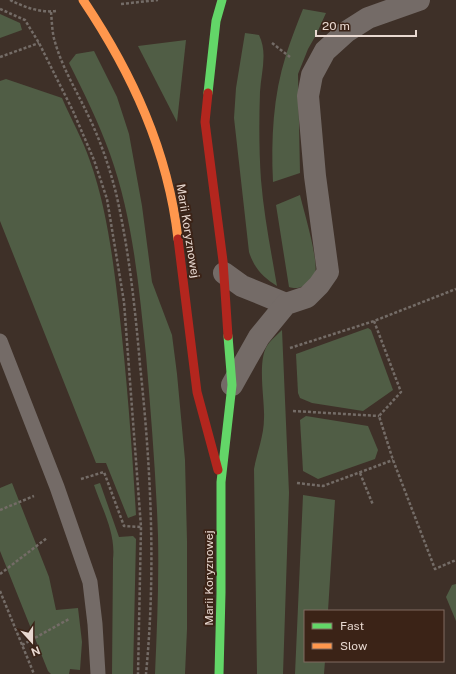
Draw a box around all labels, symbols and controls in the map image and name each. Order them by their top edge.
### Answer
scale bar [316,12,416,38]
text: 20 m [322,19,350,33]
street label: Marii Koryznowej [174,183,202,279]
street label: Marii Koryznowej [202,530,216,626]
legend [304,610,444,662]
text: Fast [340,619,365,633]
north arrow [12,622,52,662]
text: Slow [340,639,368,653]
text: N [29,644,42,658]

